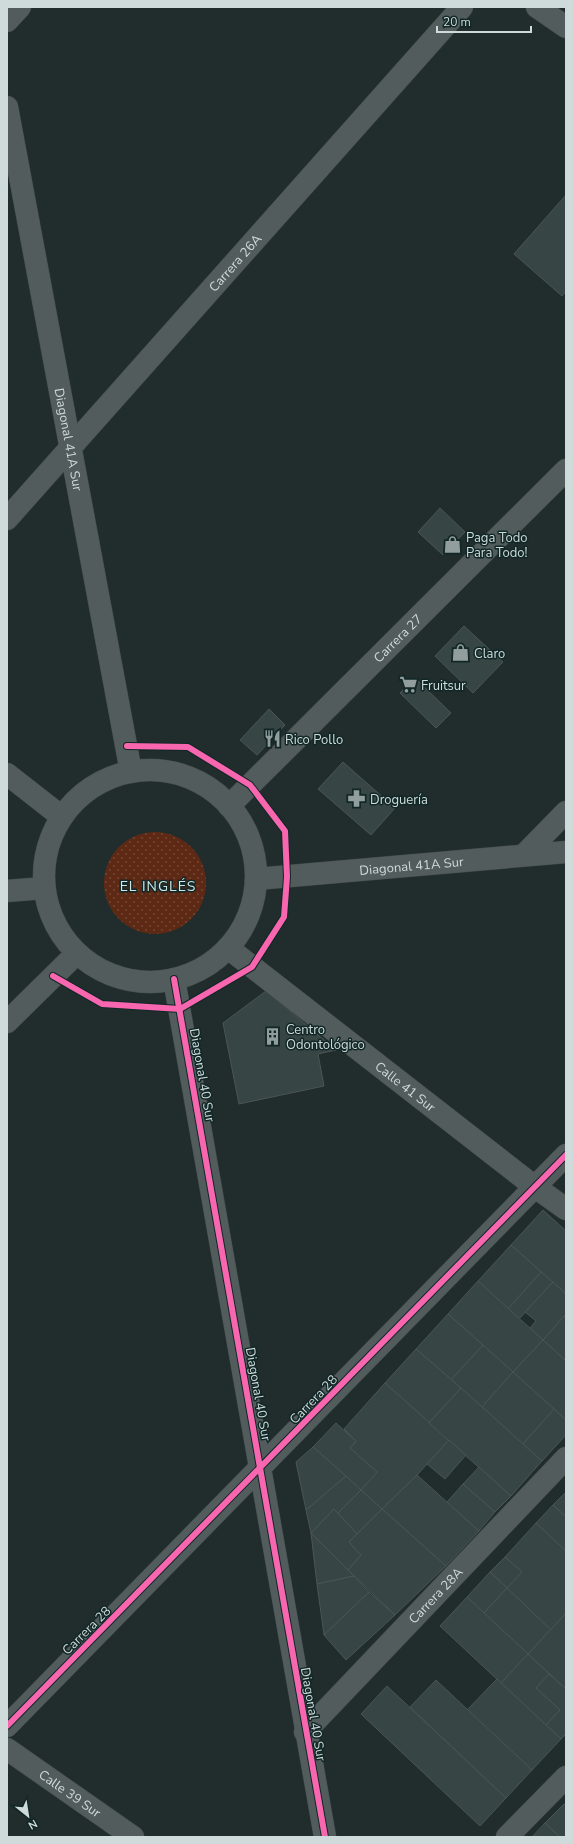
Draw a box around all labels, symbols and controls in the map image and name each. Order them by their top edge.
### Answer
scale bar [437,8,531,34]
text: 20 m [443,14,471,30]
street label: Carrera 26A [205,230,266,296]
street label: Diagonal 41A Sur [50,387,86,493]
place label: Paga Todo Para Todo! [466,529,528,562]
shop icon: Paga Todo Para Todo! [443,534,463,554]
street label: Carrera 27 [370,610,427,667]
shop icon: Claro [451,643,471,663]
place label: Claro [474,645,505,663]
supermarket icon: Fruitsur [398,675,418,695]
place label: Fruitsur [421,677,466,695]
restaurant icon: Rico Pollo [262,729,282,749]
place label: Rico Pollo [285,731,343,749]
pharmacy icon: Droguería [347,789,367,809]
place label: Droguería [370,791,428,809]
street label: Diagonal 41A Sur [359,853,465,880]
district label: EL INGLÉS [120,877,196,896]
place label: Centro Odontológico [286,1021,365,1054]
building icon: Centro Odontológico [263,1026,283,1046]
street label: Diagonal 40 Sur [185,1027,219,1124]
street label: Calle 41 Sur [371,1058,439,1117]
street label: Diagonal 40 Sur [241,1346,275,1443]
street label: Carrera 28 [286,1371,342,1428]
street label: Carrera 28A [405,1563,468,1628]
street label: Carrera 28 [58,1602,115,1659]
street label: Diagonal 40 Sur [296,1666,330,1763]
street label: Calle 39 Sur [35,1766,105,1822]
north arrow [8,1796,48,1836]
text: N [25,1816,40,1833]

